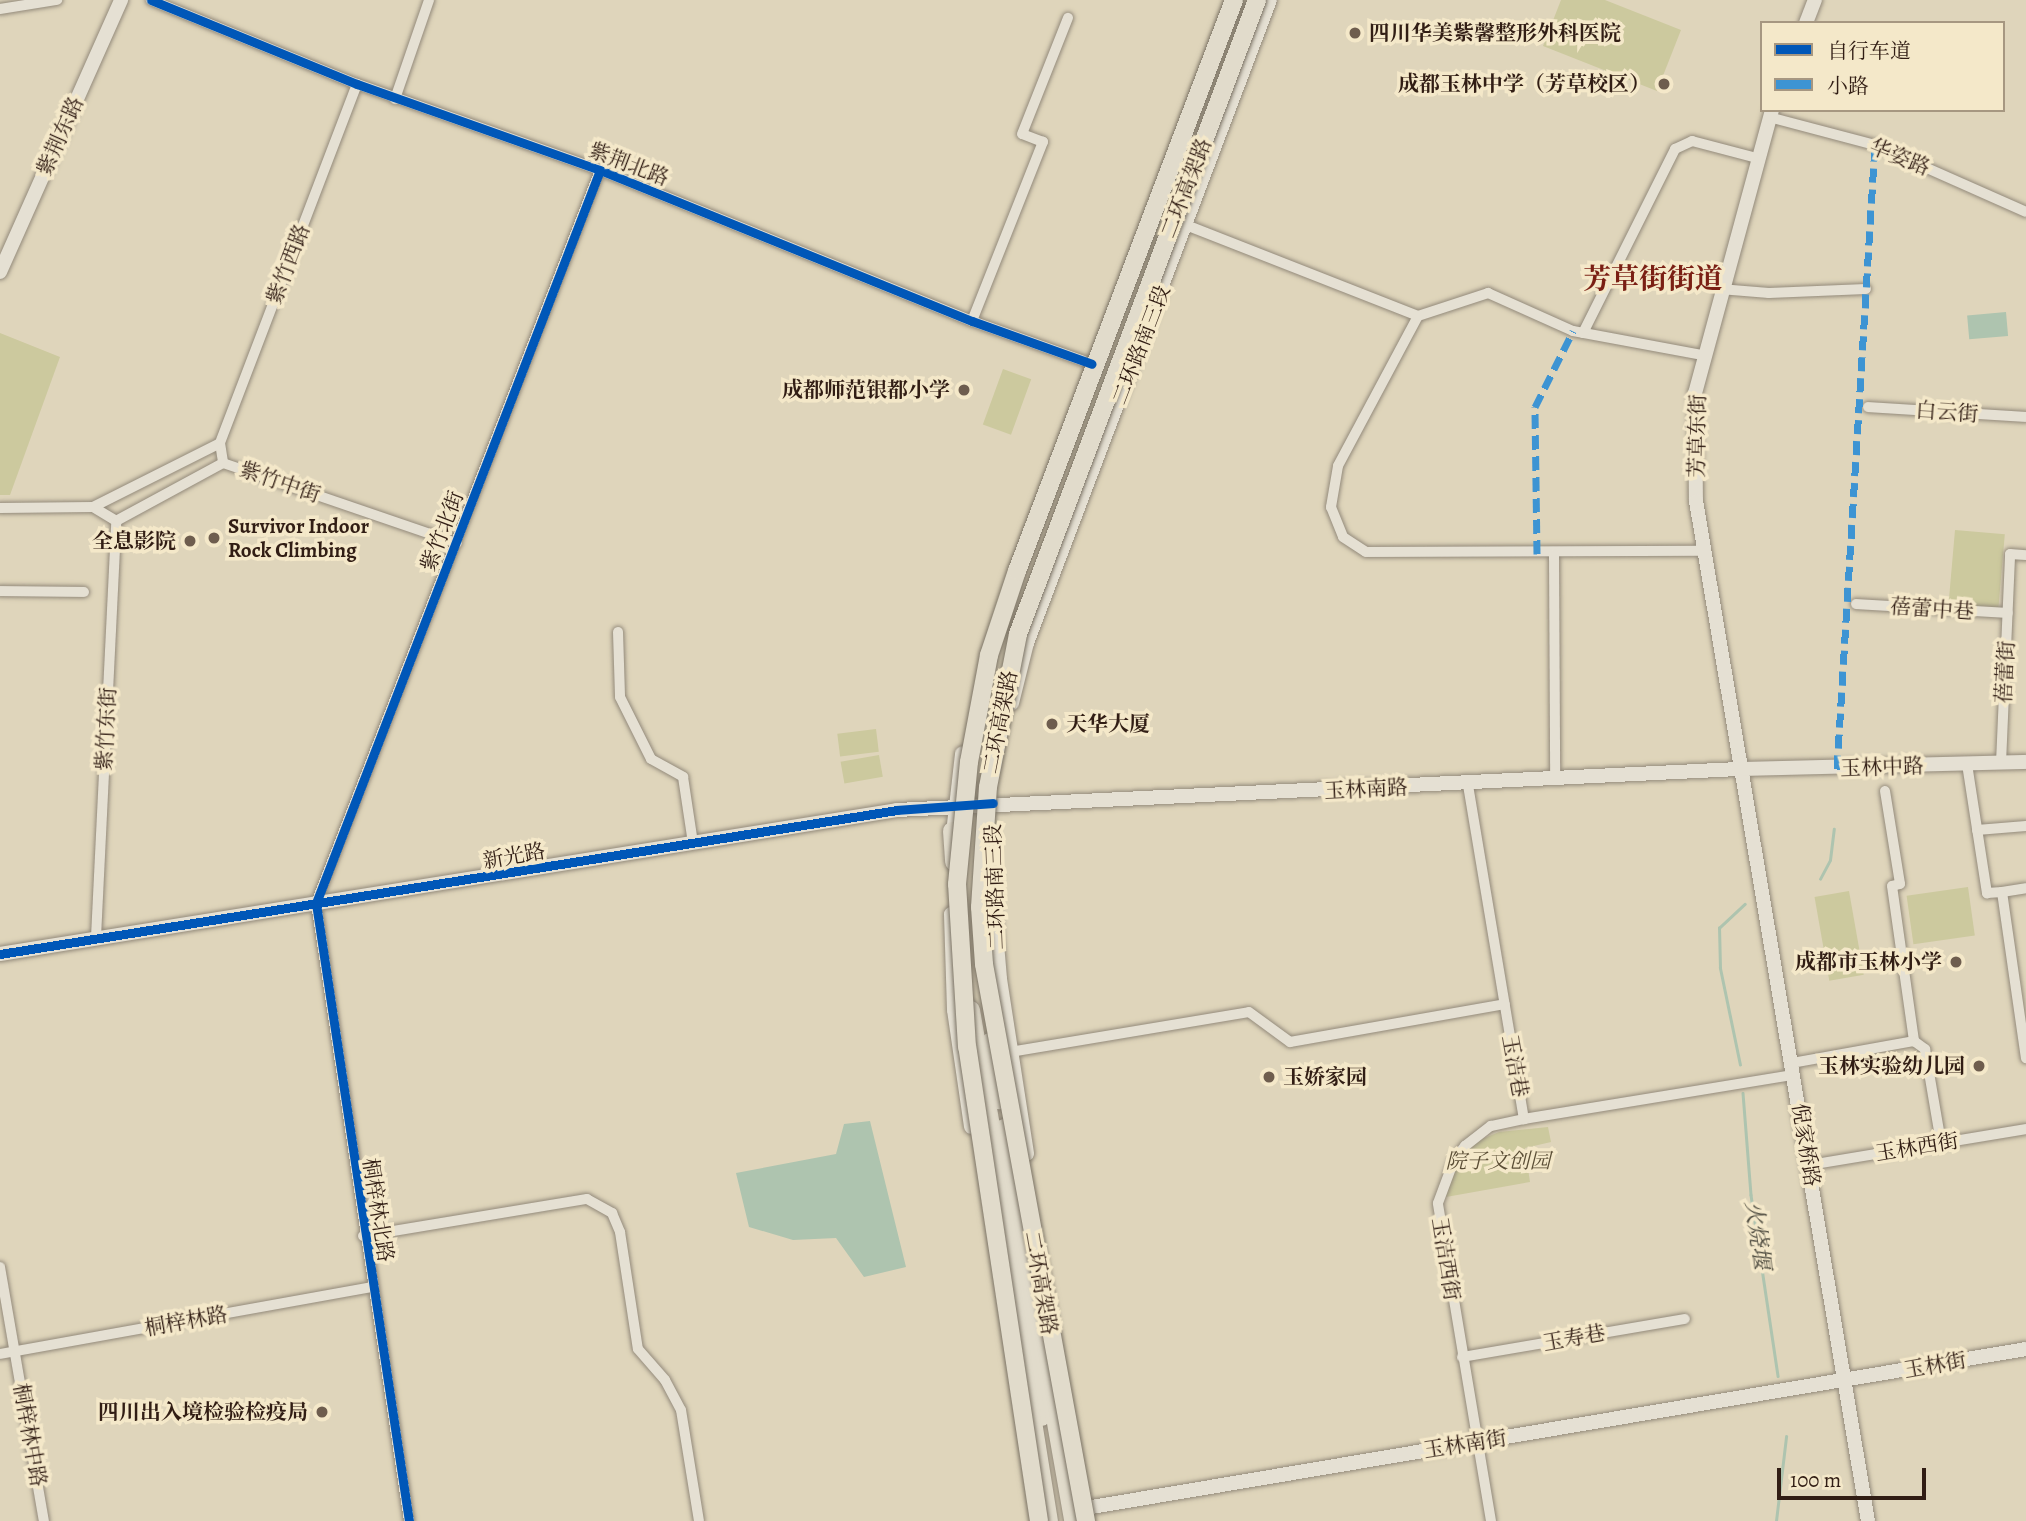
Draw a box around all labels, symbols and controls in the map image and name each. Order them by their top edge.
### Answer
place label: 四川华美紫馨整形外科医院 [1369,20,1621,46]
legend [1760,21,2005,112]
marker: 四川华美紫馨整形外科医院 [1347,25,1363,41]
text: 自行车道 [1827,37,1911,65]
place label: 成都玉林中学（芳草校区） [1398,71,1650,97]
text: 小路 [1827,72,1869,100]
marker: 成都玉林中学（芳草校区） [1656,76,1672,92]
street label: 紫荆东路 [31,93,89,179]
street label: 二环高架路 [1155,134,1217,242]
street label: 华姿路 [1866,134,1934,180]
street label: 紫荆北路 [585,137,673,191]
street label: 紫竹西路 [261,220,315,308]
district label: 芳草街街道 [1583,262,1723,296]
street label: 二环路南三段 [1107,282,1175,408]
place label: 成都师范银都小学 [782,377,950,403]
marker: 成都师范银都小学 [956,382,972,398]
street label: 芳草东街 [1684,394,1710,478]
street label: 白云街 [1915,397,1979,427]
street label: 紫竹中街 [236,456,324,508]
street label: 紫竹北街 [415,487,469,575]
place label: Survivor Indoor Rock Climbing [228,513,369,563]
place label: 全息影院 [92,528,176,554]
marker: Survivor Indoor Rock Climbing [206,530,222,546]
marker: 全息影院 [182,533,198,549]
street label: 蓓蕾中巷 [1889,594,1975,624]
street label: 蓓蕾街 [1991,640,2019,704]
street label: 二环高架路 [978,668,1022,776]
street label: 紫竹东街 [91,686,121,772]
place label: 天华大厦 [1066,711,1150,737]
marker: 天华大厦 [1044,716,1060,732]
street label: 玉林中路 [1840,753,1924,781]
street label: 玉林南路 [1323,774,1409,804]
street label: 二环路南三段 [980,824,1010,950]
street label: 新光路 [481,838,547,874]
place label: 成都市玉林小学 [1795,949,1942,975]
marker: 成都市玉林小学 [1948,954,1964,970]
street label: 玉洁巷 [1497,1033,1533,1099]
place label: 玉林实验幼儿园 [1818,1053,1965,1079]
marker: 玉林实验幼儿园 [1971,1058,1987,1074]
place label: 玉娇家园 [1283,1064,1367,1090]
marker: 玉娇家园 [1261,1069,1277,1085]
street label: 倪家桥路 [1787,1102,1825,1188]
street label: 玉林西街 [1874,1128,1960,1166]
park label: 院子文创园 [1446,1148,1550,1174]
street label: 桐梓林北路 [357,1156,399,1264]
water label: 火烧堰 [1739,1199,1775,1271]
street label: 玉洁西街 [1427,1216,1465,1302]
street label: 二环高架路 [1019,1229,1063,1337]
street label: 桐梓林路 [142,1301,230,1341]
street label: 玉寿巷 [1541,1320,1607,1356]
street label: 玉林街 [1902,1347,1968,1383]
street label: 桐梓林中路 [8,1381,52,1489]
place label: 四川出入境检验检疫局 [98,1399,308,1425]
marker: 四川出入境检验检疫局 [314,1404,330,1420]
street label: 玉林南街 [1422,1425,1508,1463]
scale bar [1781,1454,1930,1498]
text: 100 m [1790,1466,1841,1494]

